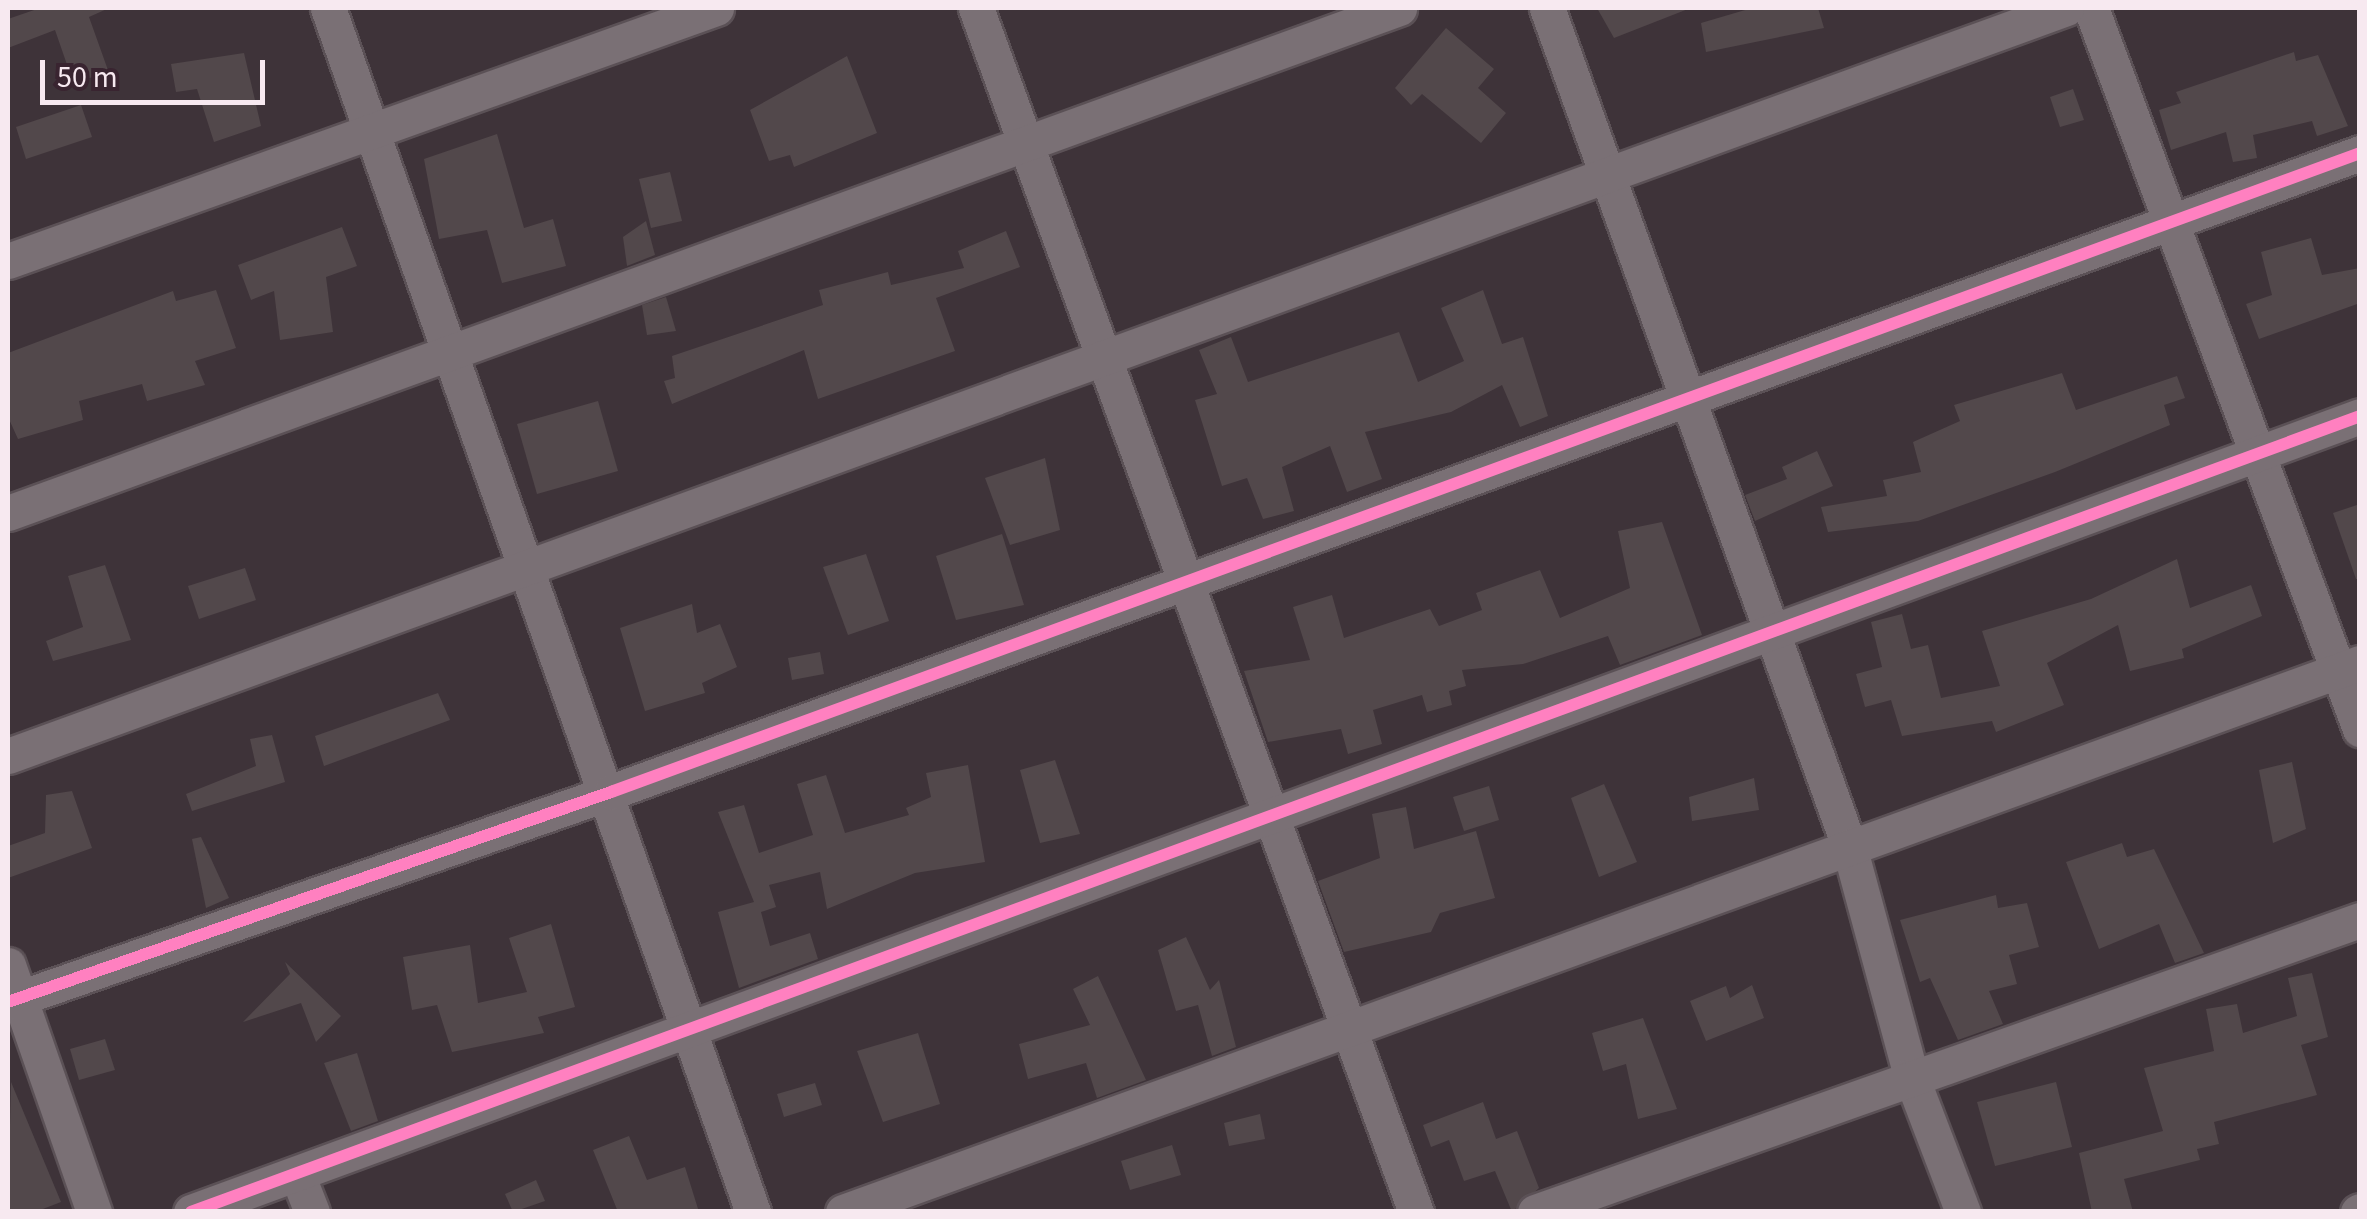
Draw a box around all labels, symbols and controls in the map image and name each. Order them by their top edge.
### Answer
scale bar [45,40,270,102]
text: 50 m [57,56,118,99]

